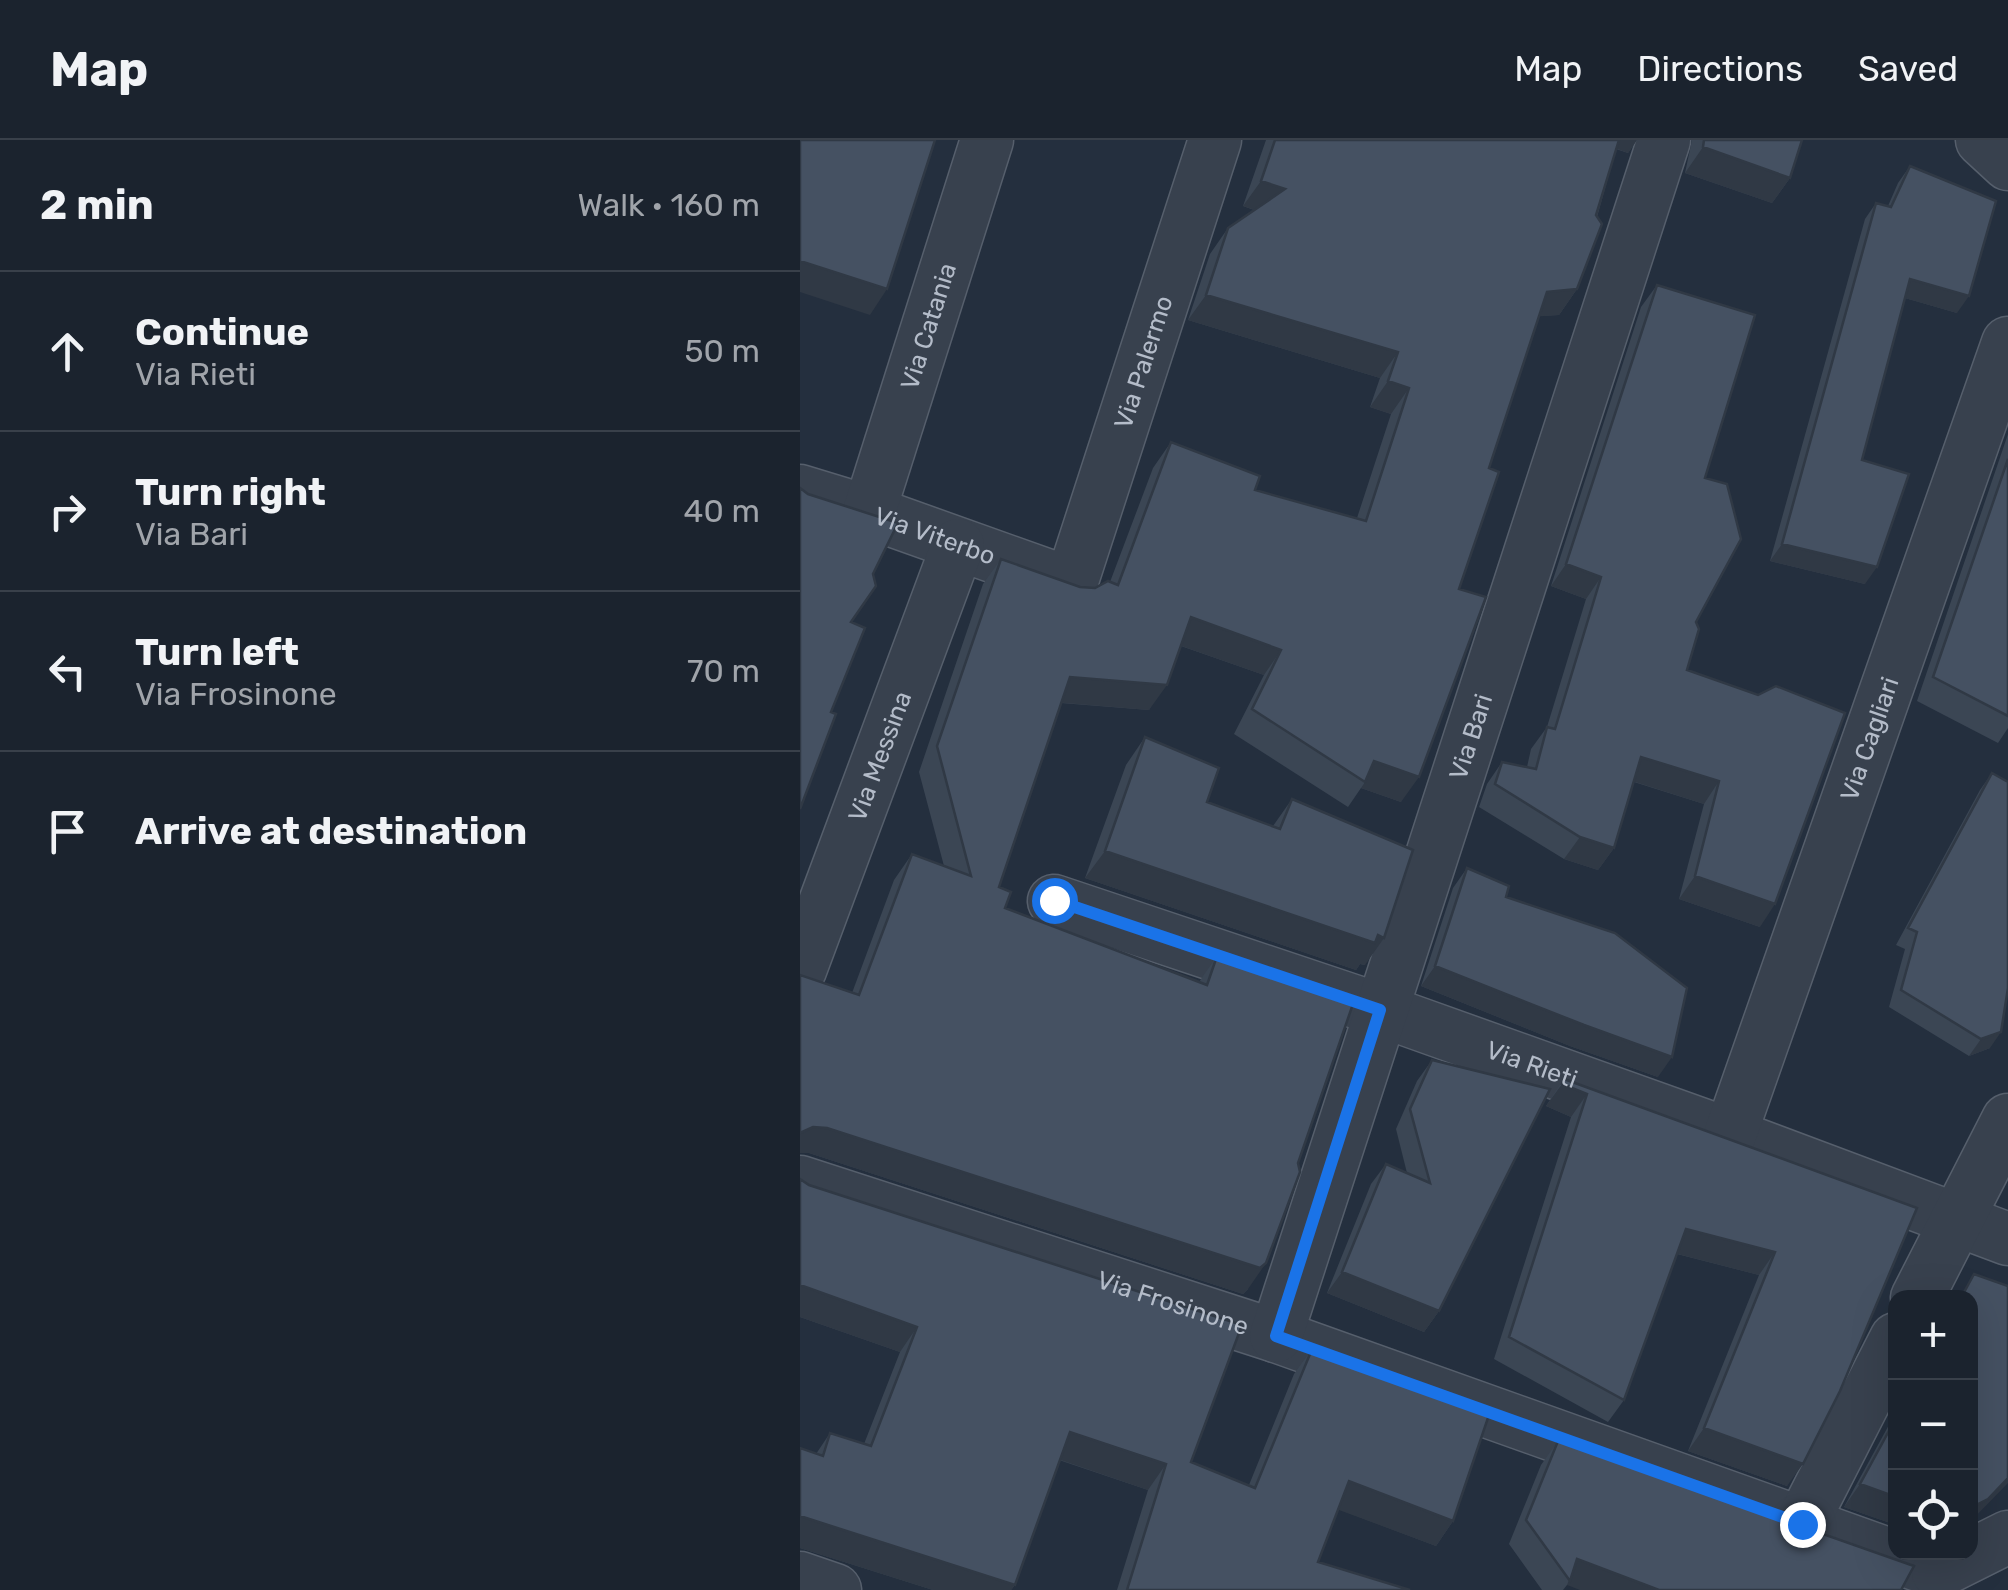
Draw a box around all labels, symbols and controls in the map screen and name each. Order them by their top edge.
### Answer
text: Map [50,41,148,98]
text: Map [1514,48,1582,90]
text: Directions [1637,48,1803,90]
text: Saved [1858,48,1958,90]
text: 2 min [40,180,154,230]
text: Walk · 160 m [578,186,760,224]
street label: Via Catania [894,259,962,393]
street label: Via Palermo [1108,292,1178,432]
text: Continue [135,309,309,355]
icon: ahead [40,324,95,379]
text: 50 m [684,332,760,370]
text: Via Rieti [135,355,256,393]
text: Turn right [135,469,326,515]
icon: right [40,484,95,539]
text: 40 m [684,492,760,530]
street label: Via Viterbo [870,501,999,570]
text: Via Bari [135,515,248,553]
text: Turn left [135,629,299,675]
icon: left [40,644,95,699]
text: 70 m [687,652,760,690]
street label: Via Cagliari [1834,673,1904,804]
text: Via Frosinone [135,675,337,713]
street label: Via Messina [842,687,917,825]
street label: Via Bari [1443,690,1498,783]
icon: arrive [40,804,95,859]
text: Arrive at destination [135,808,527,854]
route start [1032,878,1078,924]
street label: Via Rieti [1482,1035,1581,1094]
street label: Via Frosinone [1093,1265,1252,1341]
map controls [1888,1290,1978,1560]
button: + [1888,1290,1978,1380]
button: − [1888,1380,1978,1470]
button: locate [1888,1470,1978,1560]
route end [1780,1502,1826,1548]

